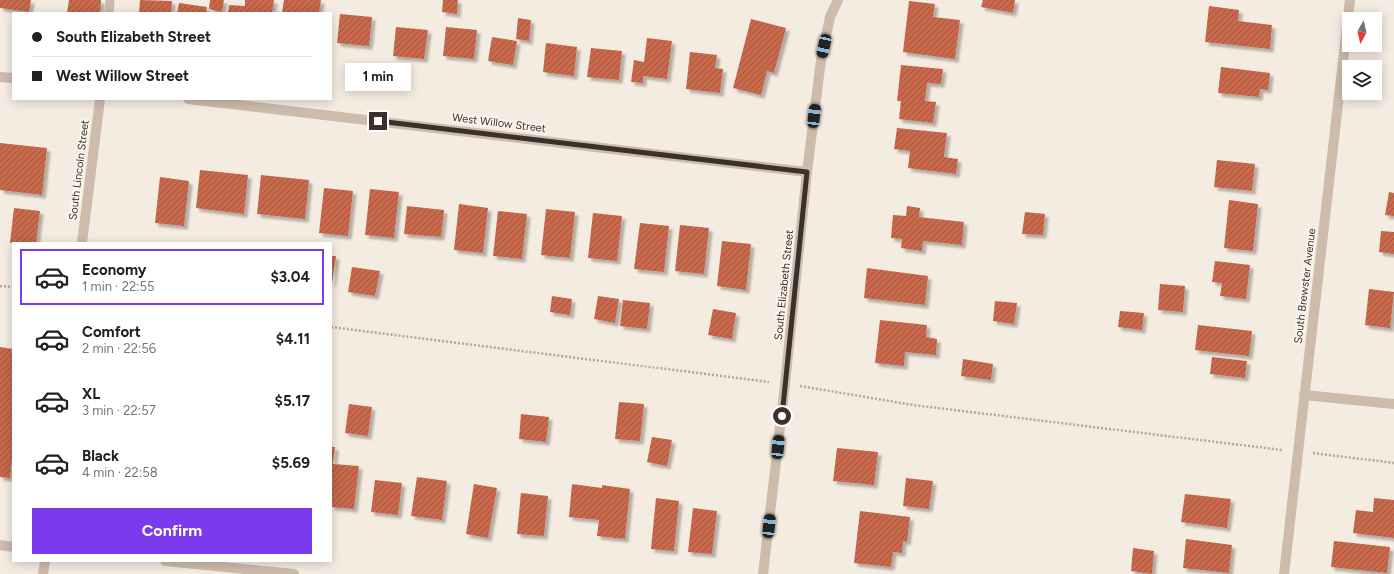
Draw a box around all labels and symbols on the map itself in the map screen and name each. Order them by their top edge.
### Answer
north arrow [1342,12,1382,52]
car [816,33,832,59]
callout: 1 min [345,63,411,91]
car [807,103,821,129]
street label: West Willow Street [451,111,547,135]
route end [369,112,387,130]
street label: South Lincoln Street [66,119,92,221]
street label: South Brewster Avenue [1291,228,1319,344]
street label: South Elizabeth Street [772,229,796,341]
route start [773,407,791,425]
car [771,434,785,460]
car [762,513,776,539]

